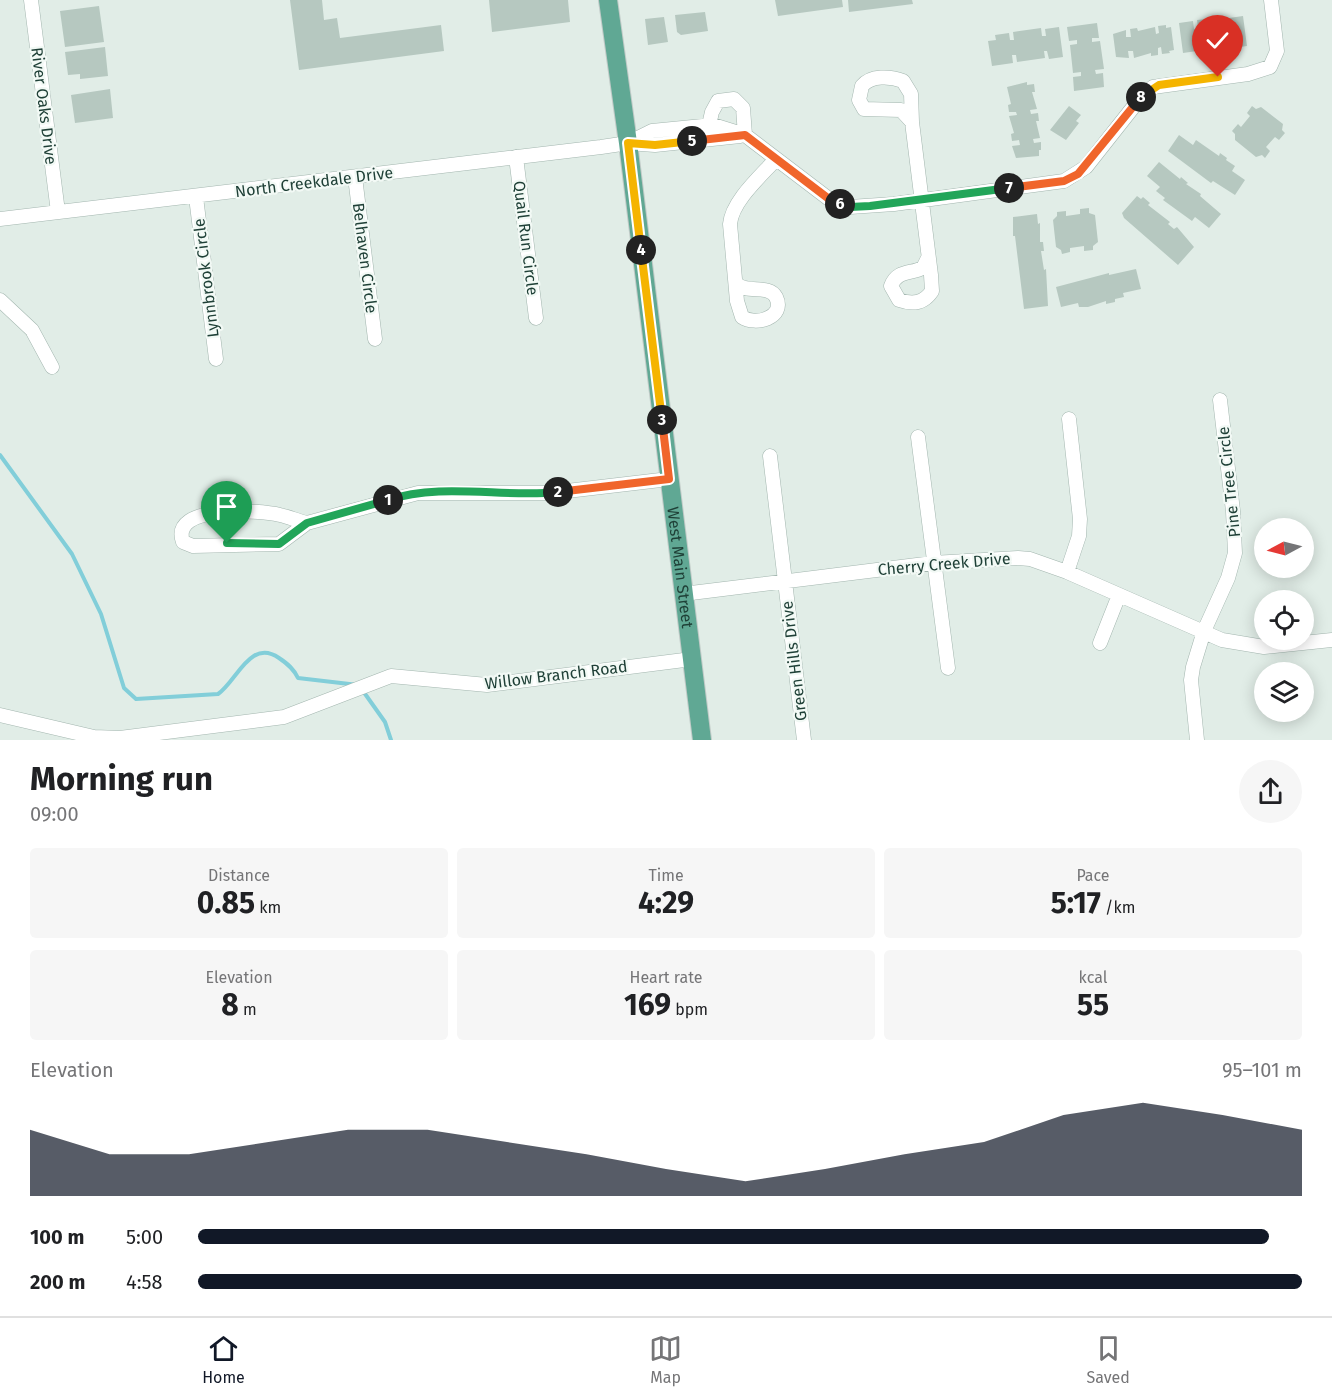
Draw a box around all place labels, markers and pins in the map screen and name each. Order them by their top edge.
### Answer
pin [1192,15,1243,77]
pin: 8 [1126,82,1156,112]
pin: 5 [677,126,707,156]
pin: 7 [994,173,1024,203]
pin: 6 [825,189,855,219]
pin: 4 [626,235,656,265]
pin: 3 [647,405,677,435]
pin: 2 [543,477,573,507]
pin [201,481,252,543]
pin: 1 [373,485,403,515]

